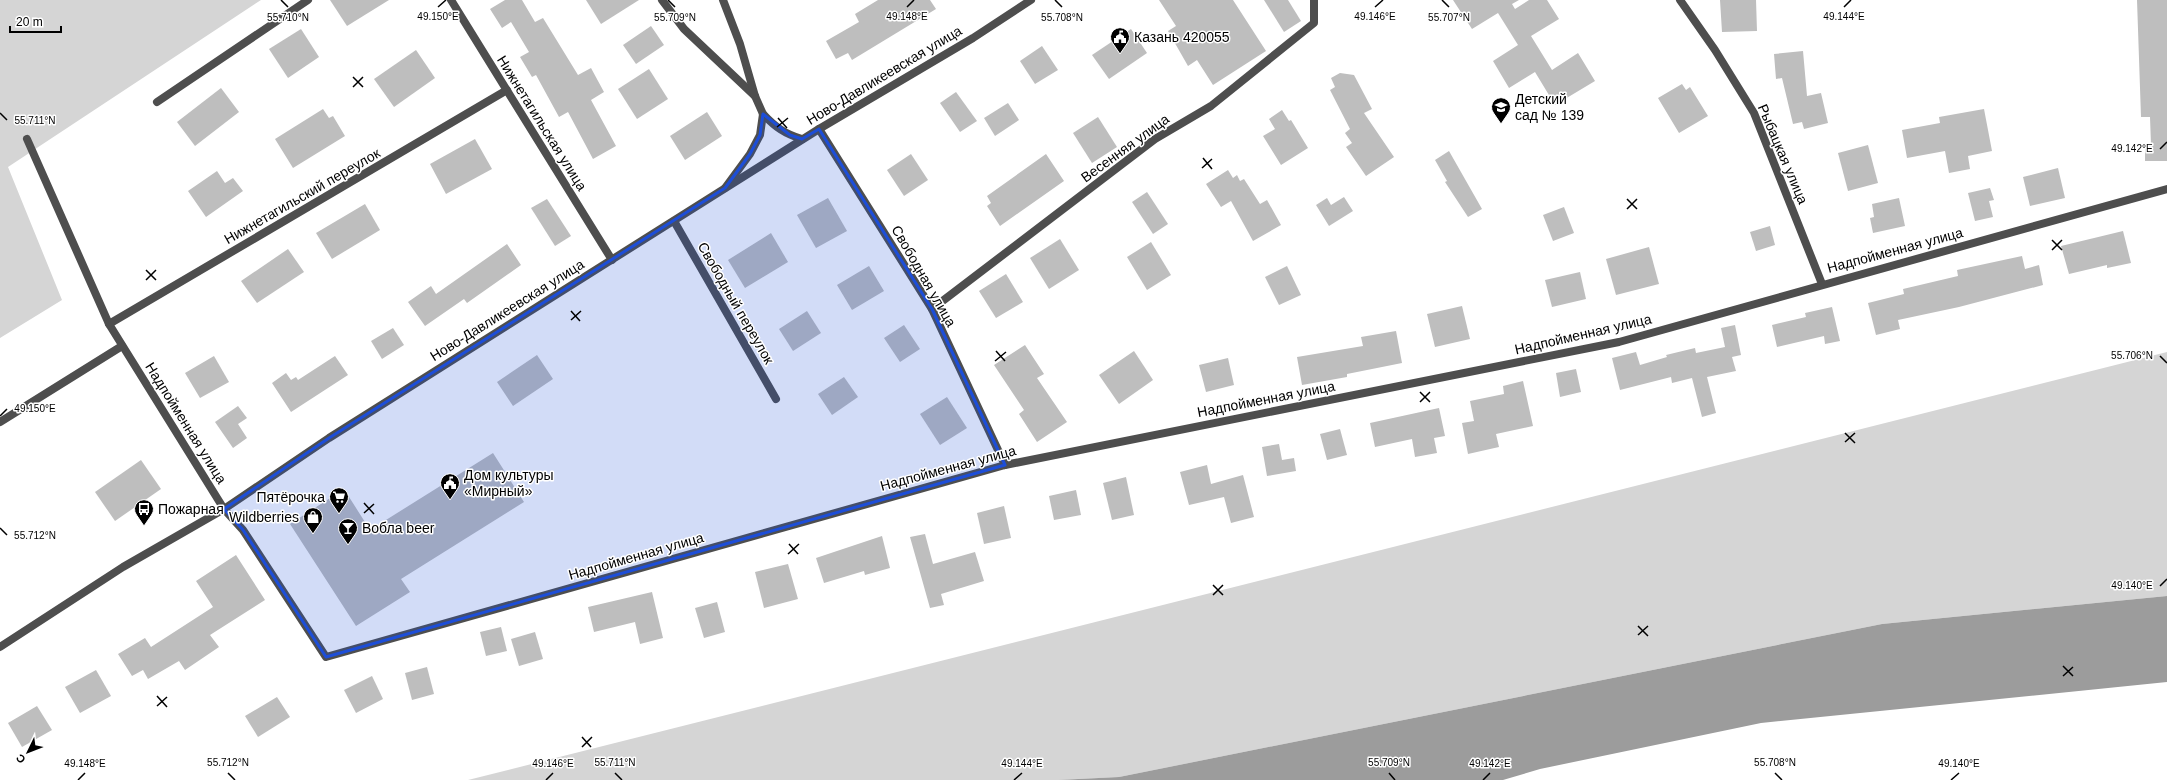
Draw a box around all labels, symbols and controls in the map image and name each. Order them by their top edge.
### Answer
scale bar [10,8,61,34]
text: 49.150°E [417,11,459,22]
text: 49.148°E [886,11,928,22]
text: 49.146°E [1354,11,1396,22]
text: 49.144°E [1823,11,1865,22]
text: 55.710°N [267,12,309,23]
text: 55.709°N [654,12,696,23]
text: 55.708°N [1041,12,1083,23]
text: 55.707°N [1428,12,1470,23]
text: 20 m [16,15,43,29]
street label: Ново-Давликеевская улица [803,22,965,128]
public building icon: Казань 420055 [1109,26,1131,54]
place label: Казань 420055 [1134,29,1230,45]
street label: Нижнетагильская улица [494,53,590,194]
place label: Детский сад № 139 [1515,91,1584,123]
school or university icon: Детский сад № 139 [1490,96,1512,124]
street label: Рыбацкая улица [1755,102,1811,207]
street label: Весенняя улица [1078,111,1172,185]
text: 55.711°N [14,115,56,126]
text: 49.142°E [2111,143,2153,154]
street label: Нижнетагильский переулок [221,144,383,247]
street label: Свободная улица [888,222,960,330]
street label: Надпойменная улица [1825,224,1965,276]
street label: Свободный переулок [695,239,778,368]
street label: Ново-Давликеевская улица [427,256,587,364]
street label: Надпойменная улица [1513,310,1653,358]
text: 55.706°N [2111,350,2153,361]
street label: Надпойменная улица [142,359,230,487]
street label: Надпойменная улица [1196,378,1336,420]
text: 49.150°E [14,403,56,414]
street label: Надпойменная улица [878,442,1018,494]
place label: Дом культуры «Мирный» [464,467,554,499]
public building icon: Дом культуры «Мирный» [439,472,461,500]
supermarket icon: Пятёрочка [328,486,350,514]
place label: Пятёрочка [256,489,325,505]
bus stop icon: Пожарная [133,498,155,526]
place label: Пожарная [158,501,224,517]
shop icon: Wildberries [302,506,324,534]
place label: Wildberries [229,509,299,525]
bar icon: Вобла beer [337,517,359,545]
place label: Вобла beer [362,520,435,536]
street label: Надпойменная улица [567,529,706,583]
text: 55.712°N [14,530,56,541]
text: 49.140°E [2111,580,2153,591]
north arrow [8,732,48,772]
text: С [14,752,28,766]
text: 55.712°N [207,757,249,768]
text: 55.711°N [594,757,636,768]
text: 55.709°N [1368,757,1410,768]
text: 55.708°N [1754,757,1796,768]
text: 49.148°E [64,758,106,769]
text: 49.146°E [532,758,574,769]
text: 49.144°E [1001,758,1043,769]
text: 49.142°E [1469,758,1511,769]
text: 49.140°E [1938,758,1980,769]

